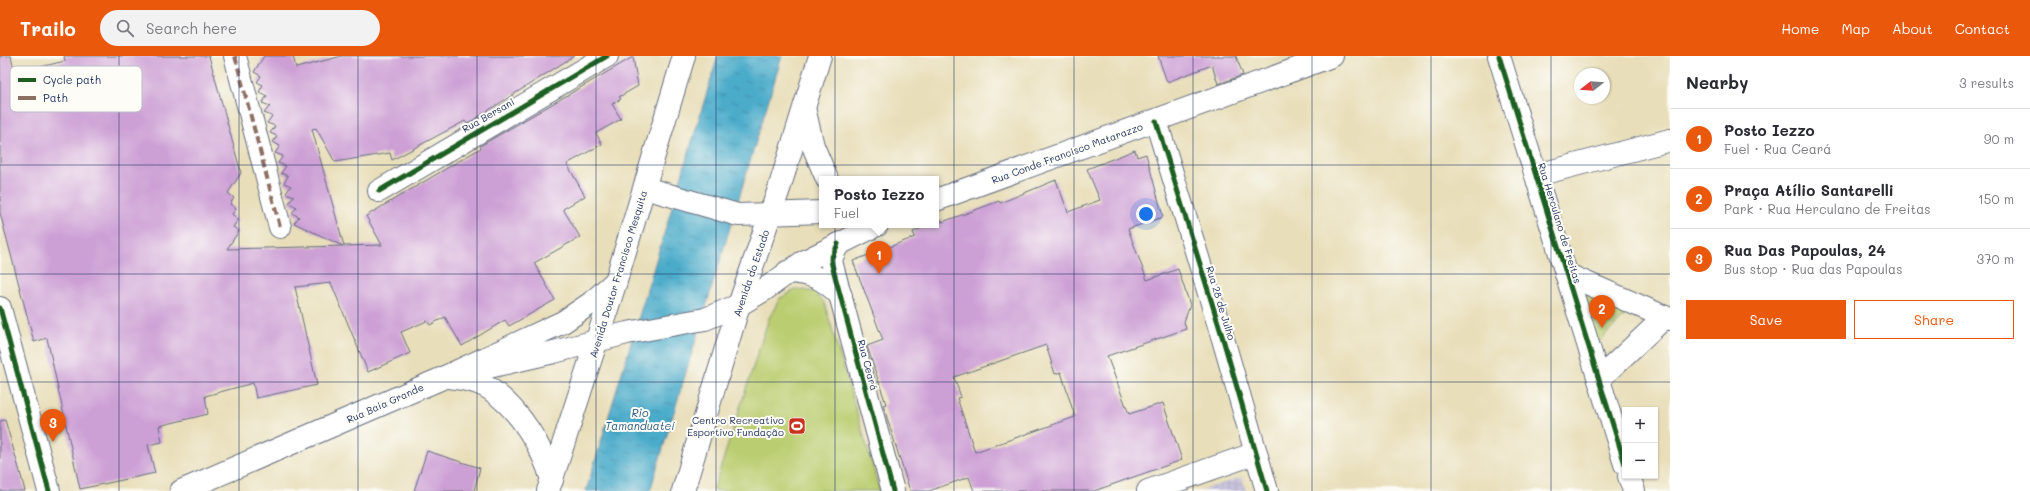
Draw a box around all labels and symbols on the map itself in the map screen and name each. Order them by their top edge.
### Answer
legend [10,66,142,112]
north arrow [1574,68,1610,104]
text: Cycle path [43,72,101,87]
text: Path [43,90,68,105]
street label: Rua Bersani [459,94,517,136]
street label: Rua Conde Francisco Matarazzo [989,119,1145,187]
street label: Rua Herculano de Freitas [1535,161,1585,285]
street label: Avenida Doutor Francisco Mesquita [586,189,650,359]
your location [1136,204,1156,224]
street label: Avenida do Estado [730,228,772,318]
pin: 1 [866,241,892,274]
street label: Rua 28 de Julho [1203,264,1239,342]
pin: 2 [1589,295,1615,328]
street label: Rua Ceará [854,338,882,392]
street label: Rua Baía Grande [344,380,426,426]
water label: Rio Tamanduateí [605,405,675,433]
pin: 3 [40,409,66,442]
place label: Centro Recreativo Esportivo Fundação [687,413,784,439]
sports icon: Centro Recreativo Esportivo Fundação [787,416,807,436]

